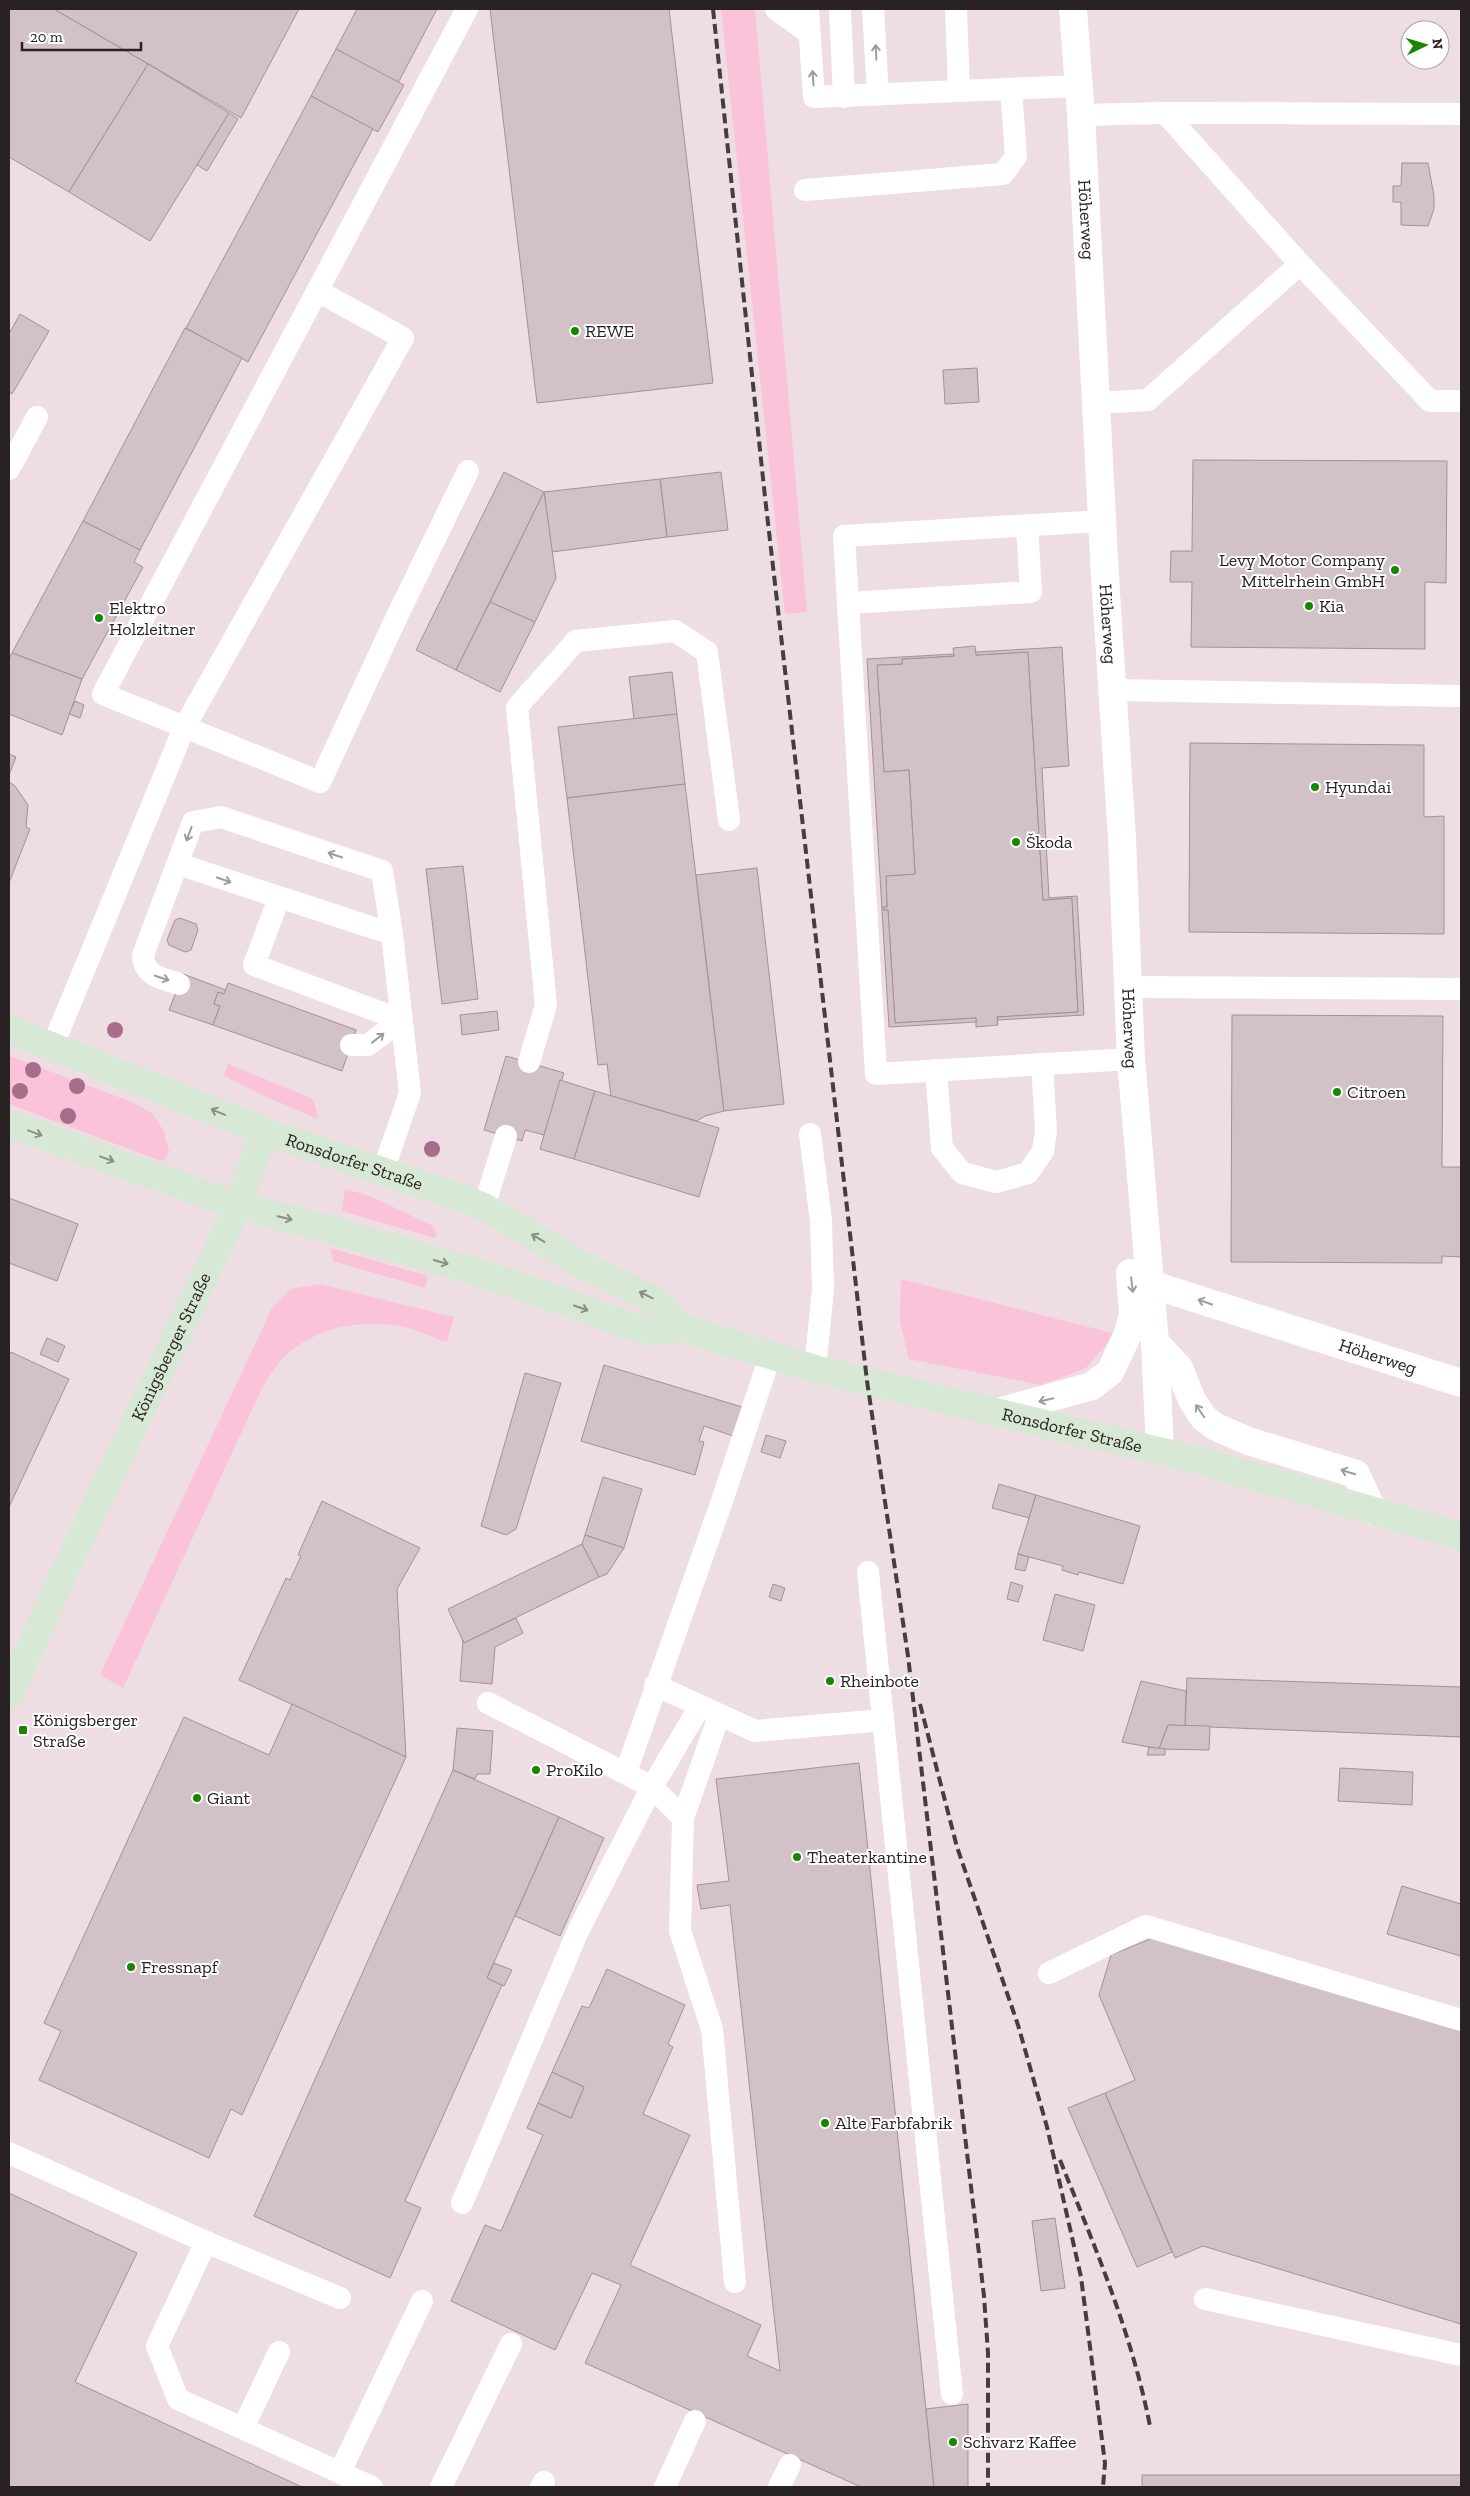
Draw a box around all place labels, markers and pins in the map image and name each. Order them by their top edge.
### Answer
place label: REWE [585,320,634,342]
marker: REWE [569,325,581,337]
place label: Levy Motor Company Mittelrhein GmbH [1219,549,1386,592]
marker: Levy Motor Company Mittelrhein GmbH [1389,564,1401,576]
place label: Kia [1319,595,1345,617]
place label: Elektro Holzleitner [109,597,196,640]
marker: Kia [1303,600,1315,612]
marker: Elektro Holzleitner [93,612,105,624]
place label: Hyundai [1325,776,1391,798]
marker: Hyundai [1309,781,1321,793]
place label: Škoda [1026,831,1073,853]
marker: Škoda [1010,836,1022,848]
place label: Citroen [1347,1081,1407,1103]
marker: Citroen [1331,1086,1343,1098]
place label: Rheinbote [840,1670,919,1692]
marker: Rheinbote [824,1675,836,1687]
place label: Königsberger Straße [33,1709,138,1752]
marker: Königsberger Straße [17,1724,29,1736]
place label: ProKilo [546,1759,603,1781]
marker: ProKilo [530,1764,542,1776]
place label: Giant [207,1787,250,1809]
marker: Giant [191,1792,203,1804]
place label: Theaterkantine [807,1846,927,1868]
marker: Theaterkantine [791,1851,803,1863]
place label: Fressnapf [141,1956,219,1978]
marker: Fressnapf [125,1961,137,1973]
place label: Alte Farbfabrik [835,2112,953,2134]
marker: Alte Farbfabrik [819,2117,831,2129]
place label: Schvarz Kaffee [963,2431,1077,2453]
marker: Schvarz Kaffee [947,2436,959,2448]

